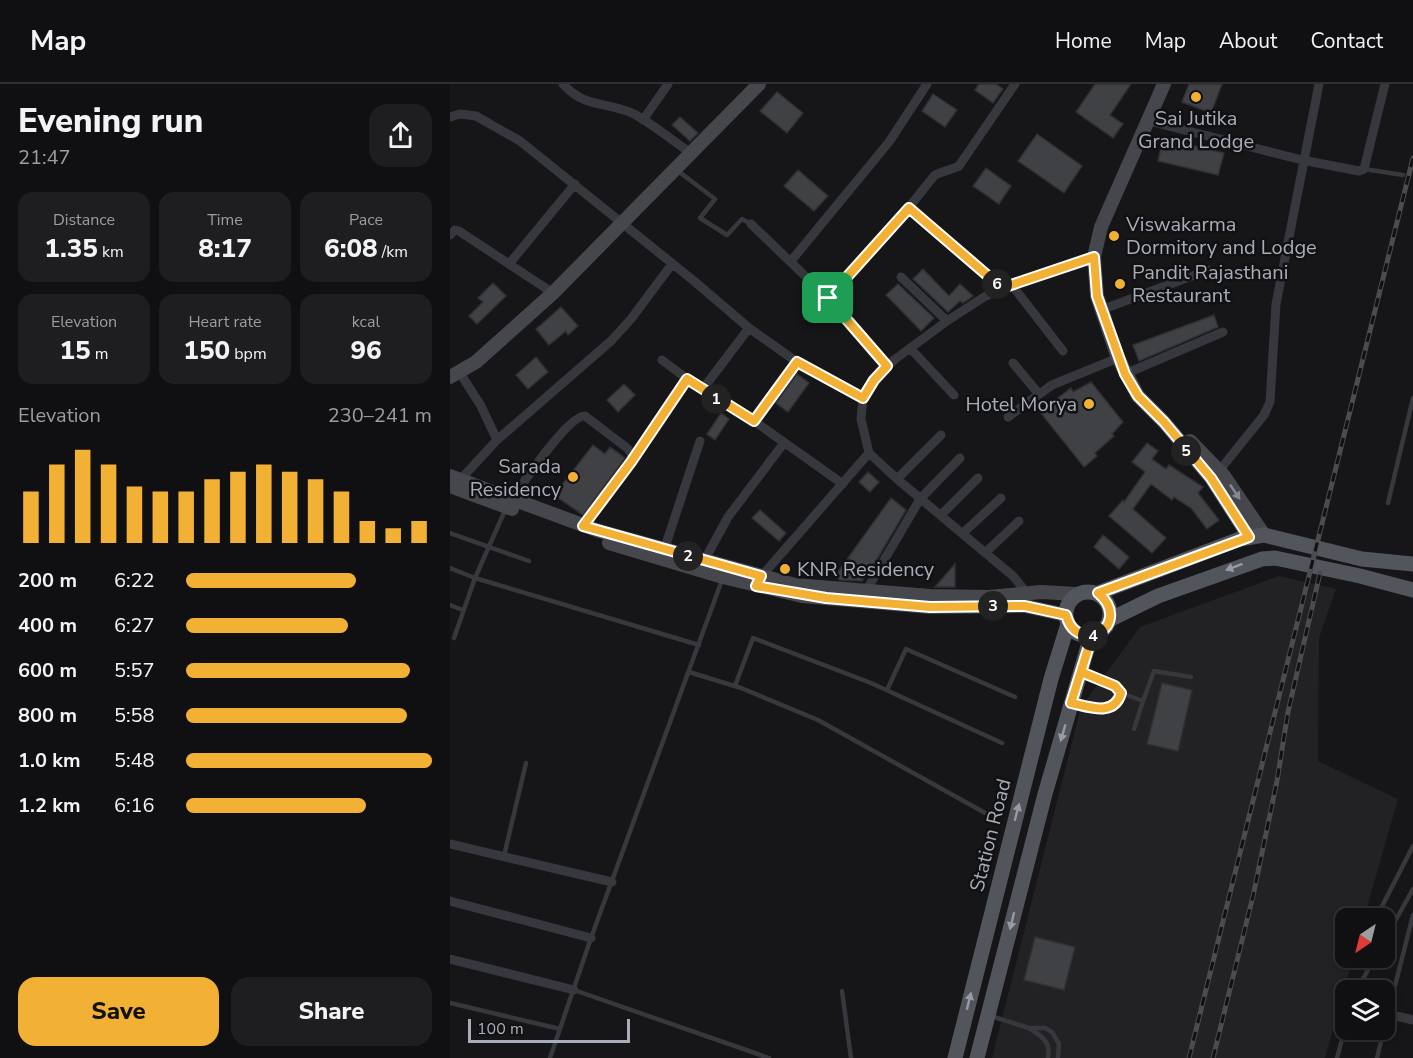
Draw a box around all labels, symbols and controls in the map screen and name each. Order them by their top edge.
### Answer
text: Map [30,22,86,60]
text: Home [1055,27,1112,55]
text: Map [1145,27,1186,55]
text: About [1219,27,1277,55]
text: Contact [1310,27,1383,55]
marker: Sai Jutika Grand Lodge [1189,90,1203,104]
text: Evening run [18,99,203,144]
button: share [369,104,432,167]
place label: Sai Jutika Grand Lodge [1138,105,1254,155]
text: 21:47 [18,144,71,171]
text: Distance [53,209,115,231]
text: Time [207,209,243,231]
text: Pace [349,209,383,231]
place label: Viswakarma Dormitory and Lodge [1125,211,1317,261]
marker: Viswakarma Dormitory and Lodge [1107,229,1121,243]
text: 1.35 [44,231,98,266]
text: 8:17 [198,231,252,266]
text: 6:08 [324,231,378,266]
text: km [98,241,124,263]
text: /km [378,241,408,263]
place label: Pandit Rajasthani Restaurant [1132,259,1288,309]
pin: 6 [982,269,1012,299]
pin [802,272,853,323]
text: 6 [992,273,1002,295]
marker: Pandit Rajasthani Restaurant [1113,277,1127,291]
icon: arrive [811,281,844,314]
text: Elevation [51,311,117,333]
text: Heart rate [188,311,262,333]
text: kcal [352,311,380,333]
text: 15 [59,333,91,368]
text: 150 [183,333,230,368]
text: 96 [350,333,382,368]
text: m [91,343,109,365]
text: bpm [230,343,267,365]
pin: 1 [701,384,731,414]
text: 1 [711,388,721,410]
place label: Hotel Morya [966,391,1077,418]
marker: Hotel Morya [1082,397,1096,411]
text: Elevation [18,402,101,429]
text: 230–241 m [328,402,432,429]
pin: 5 [1171,436,1201,466]
text: 5 [1181,440,1191,462]
place label: Sarada Residency [470,453,562,503]
marker: Sarada Residency [566,470,580,484]
one-way arrow [1229,484,1241,500]
pin: 2 [673,541,703,571]
text: 2 [683,545,693,567]
place label: KNR Residency [797,556,935,583]
marker: KNR Residency [778,562,792,576]
one-way arrow [1225,563,1243,572]
text: 200 m [18,567,77,594]
text: 6:22 [114,567,155,594]
pin: 3 [978,591,1008,621]
text: 3 [988,595,998,617]
text: 400 m [18,612,77,639]
text: 6:27 [114,612,155,639]
pin: 4 [1078,621,1108,651]
text: 4 [1088,625,1098,647]
text: 600 m [18,657,77,684]
text: 5:57 [114,657,155,684]
text: 800 m [18,702,77,729]
text: 5:58 [114,702,155,729]
one-way arrow [1058,724,1067,742]
text: 1.0 km [18,747,81,774]
text: 5:48 [114,747,155,774]
street label: Station Road [963,776,1018,894]
text: 1.2 km [18,792,81,819]
text: 6:16 [114,792,155,819]
one-way arrow [1012,803,1022,821]
north arrow [1335,908,1395,968]
map controls [1335,908,1395,1040]
one-way arrow [1007,912,1017,930]
button: Save [18,977,219,1046]
button: Share [231,977,432,1046]
button: layers [1335,980,1395,1040]
one-way arrow [965,992,975,1011]
scale bar [468,1016,630,1044]
text: 100 m [477,1018,524,1040]

